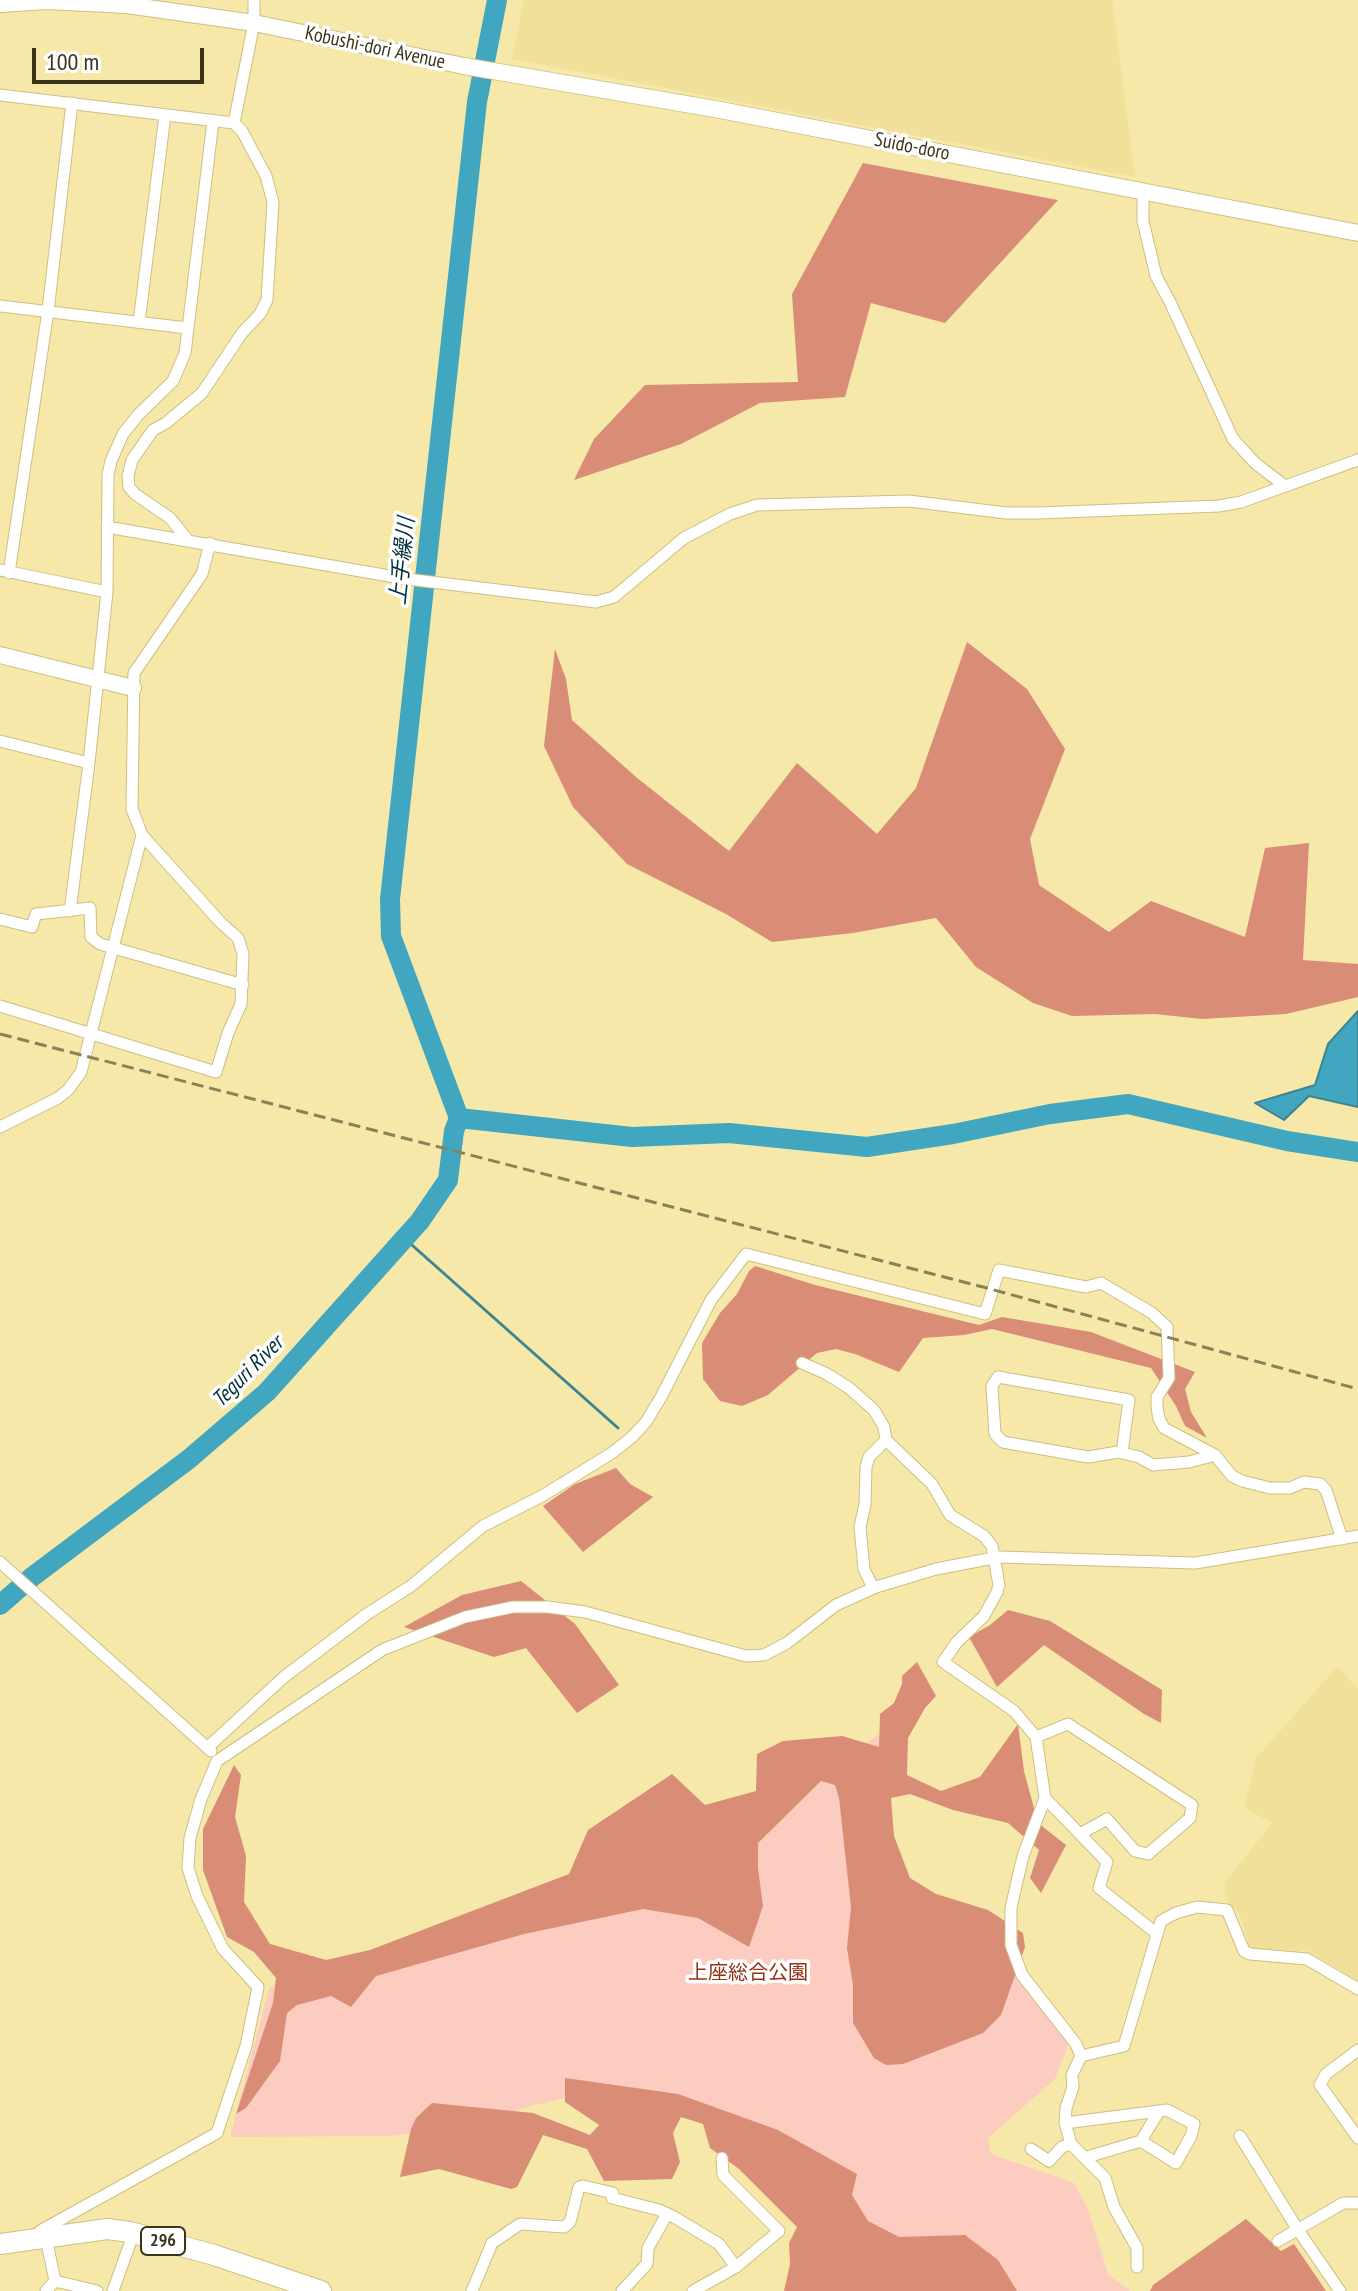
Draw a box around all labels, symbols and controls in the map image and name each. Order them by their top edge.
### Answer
street label: Kobushi-dori Avenue [303,21,447,75]
scale bar [36,32,208,82]
text: 100 m [46,46,99,77]
street label: Suido-doro [872,128,952,166]
water label: 上手繰川 [385,516,421,606]
water label: Teguri River [207,1331,289,1413]
park label: 上座総合公園 [688,1961,808,1985]
road number: 296 [141,2227,185,2255]

